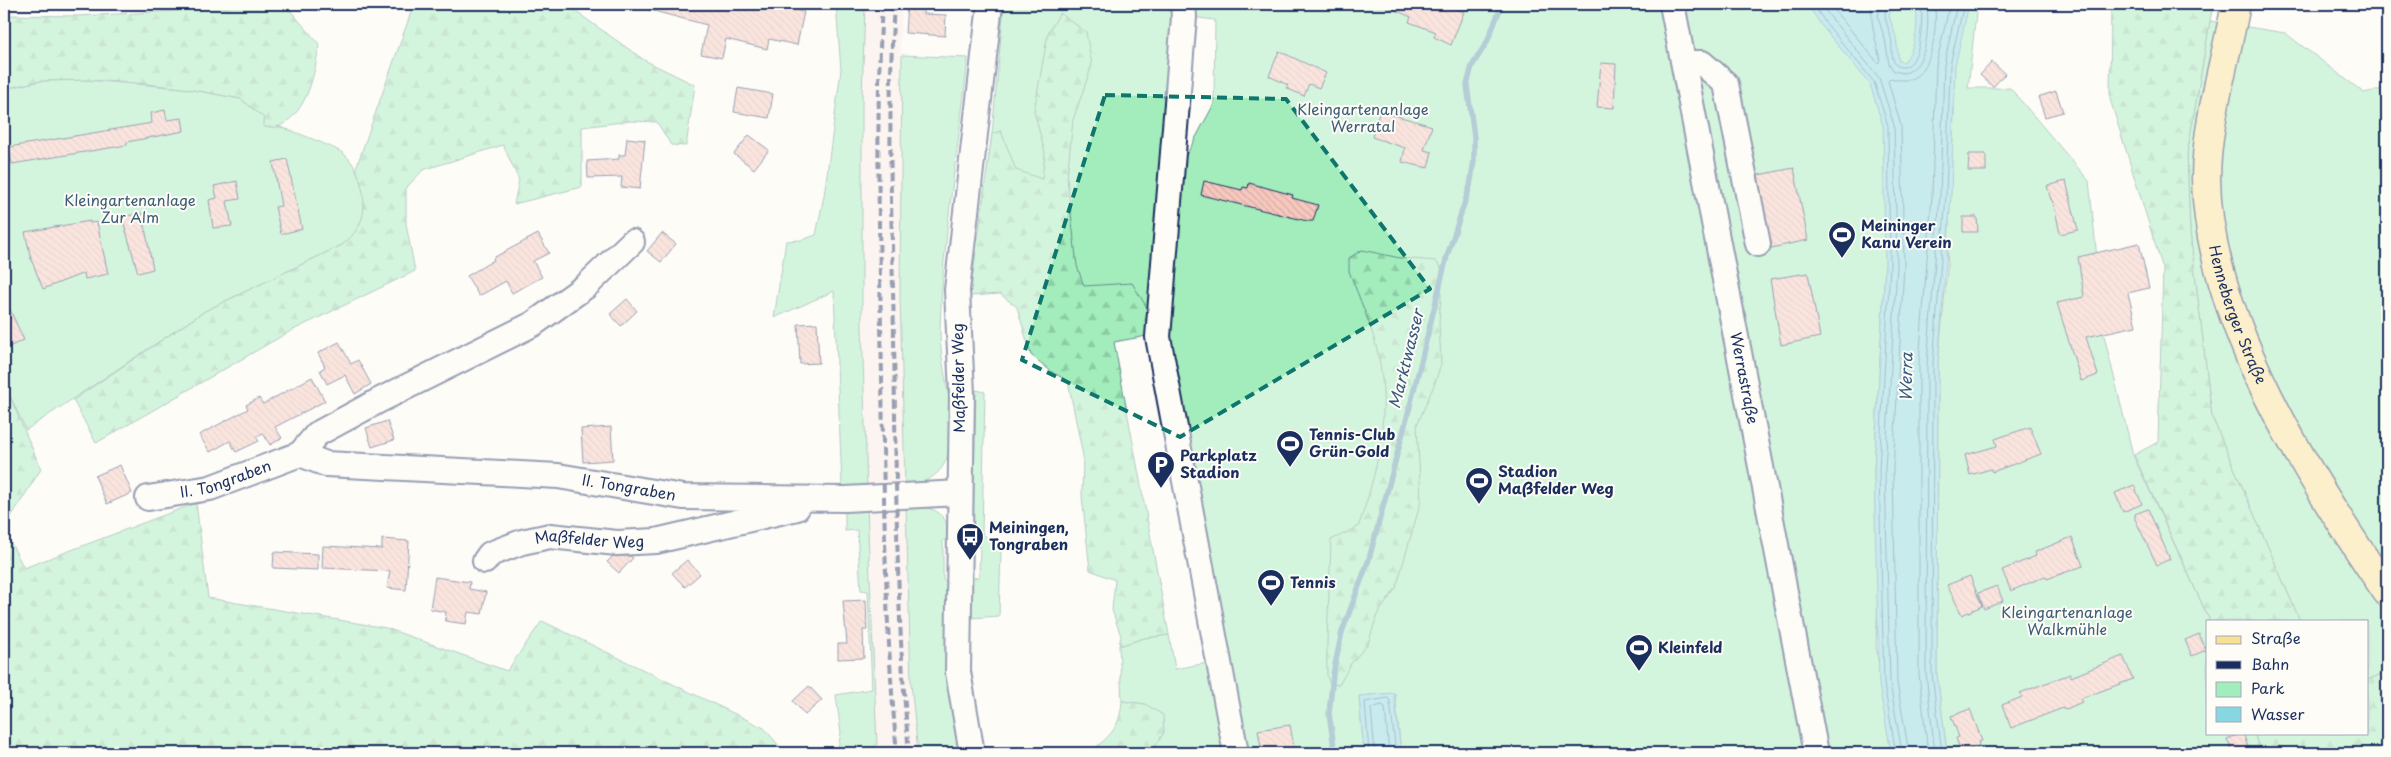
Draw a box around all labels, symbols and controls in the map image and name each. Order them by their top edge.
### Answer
park label: Kleingartenanlage Werratal [1297,97,1429,137]
park label: Kleingartenanlage Zur Alm [64,188,196,228]
place label: Meininger Kanu Verein [1861,213,1952,253]
sports icon: Meininger Kanu Verein [1827,220,1857,259]
street label: Henneberger Straße [2204,243,2274,387]
water label: Marktwasser [1381,304,1430,411]
street label: Maßfelder Weg [945,323,970,433]
street label: Werrastraße [1725,330,1765,426]
water label: Werra [1893,351,1917,402]
place label: Tennis-Club Grün-Gold [1309,422,1395,462]
sports icon: Tennis-Club Grün-Gold [1275,429,1305,468]
place label: Parkplatz Stadion [1180,443,1257,483]
parking icon: Parkplatz Stadion [1146,450,1176,489]
street label: II. Tongraben [178,453,274,503]
place label: Stadion Maßfelder Weg [1498,459,1614,499]
sports icon: Stadion Maßfelder Weg [1464,466,1494,505]
street label: II. Tongraben [580,467,678,506]
place label: Meiningen, Tongraben [989,515,1069,555]
bus stop icon: Meiningen, Tongraben [955,522,985,561]
street label: Maßfelder Weg [532,523,645,553]
sports icon: Tennis [1256,568,1286,607]
place label: Tennis [1290,570,1336,593]
park label: Kleingartenanlage Walkmühle [2001,600,2133,640]
legend [2206,620,2368,734]
text: Straße [2251,626,2301,649]
sports icon: Kleinfeld [1624,633,1654,672]
place label: Kleinfeld [1658,635,1722,658]
text: Bahn [2251,652,2289,675]
text: Park [2251,676,2285,699]
text: Wasser [2251,702,2304,725]

